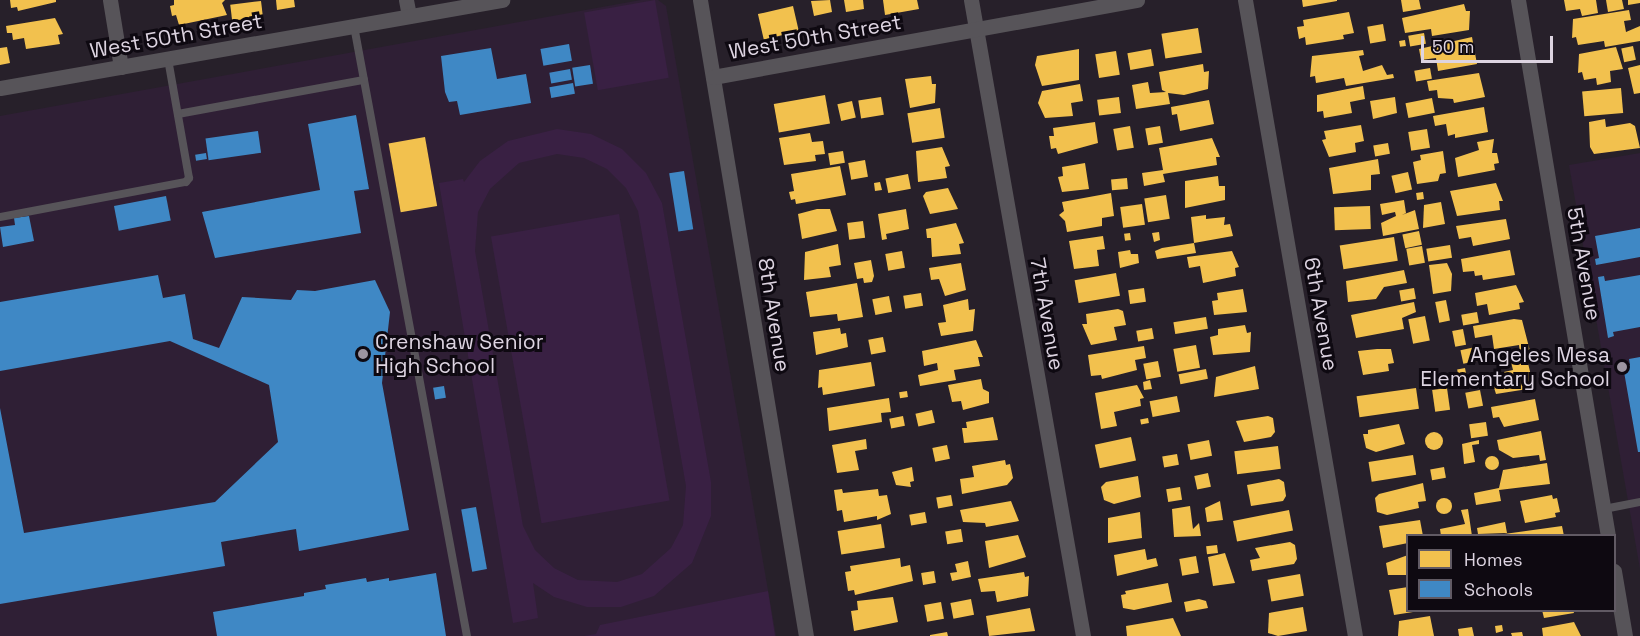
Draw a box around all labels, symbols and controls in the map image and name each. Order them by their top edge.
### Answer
street label: West 50th Street [88,8,264,64]
street label: West 50th Street [727,9,903,65]
scale bar [1424,24,1556,62]
text: 50 m [1432,35,1474,58]
street label: 5th Avenue [1562,205,1606,323]
street label: 6th Avenue [1299,255,1343,373]
street label: 8th Avenue [753,256,795,374]
street label: 7th Avenue [1025,256,1069,372]
place label: Crenshaw Senior High School [375,329,544,379]
place label: Angeles Mesa Elementary School [1420,342,1610,392]
marker: Crenshaw Senior High School [356,347,370,361]
marker: Angeles Mesa Elementary School [1615,360,1629,374]
legend [1406,534,1616,612]
text: Homes [1464,548,1523,571]
text: Schools [1464,578,1533,601]

